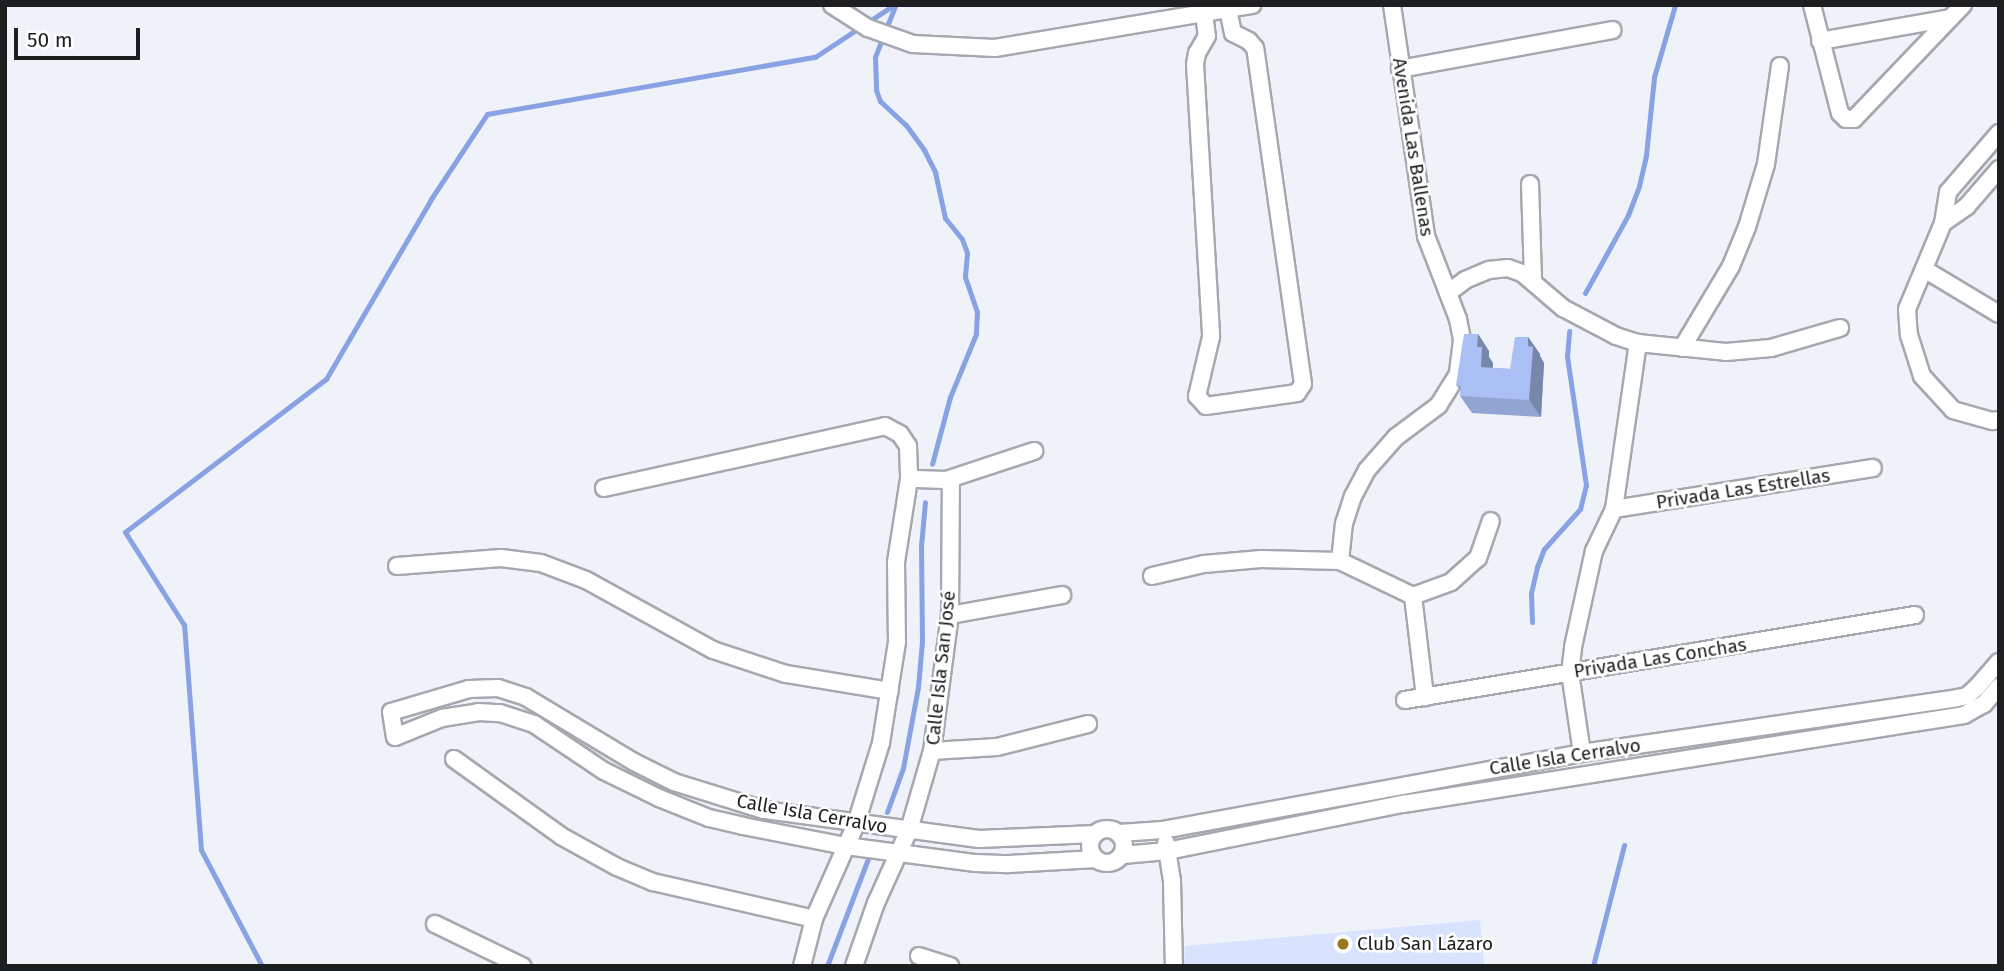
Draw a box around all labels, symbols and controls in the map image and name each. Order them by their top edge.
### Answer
scale bar [18,14,144,58]
text: 50 m [27,27,73,53]
street label: Avenida Las Ballenas [1388,56,1438,238]
street label: Privada Las Estrellas [1654,464,1832,514]
street label: Calle Isla San José [922,590,960,746]
street label: Privada Las Conchas [1572,633,1748,683]
street label: Calle Isla Cerralvo [1488,734,1642,780]
street label: Calle Isla Cerralvo [735,790,889,838]
place label: Club San Lázaro [1357,933,1493,955]
marker: Club San Lázaro [1335,936,1351,952]

